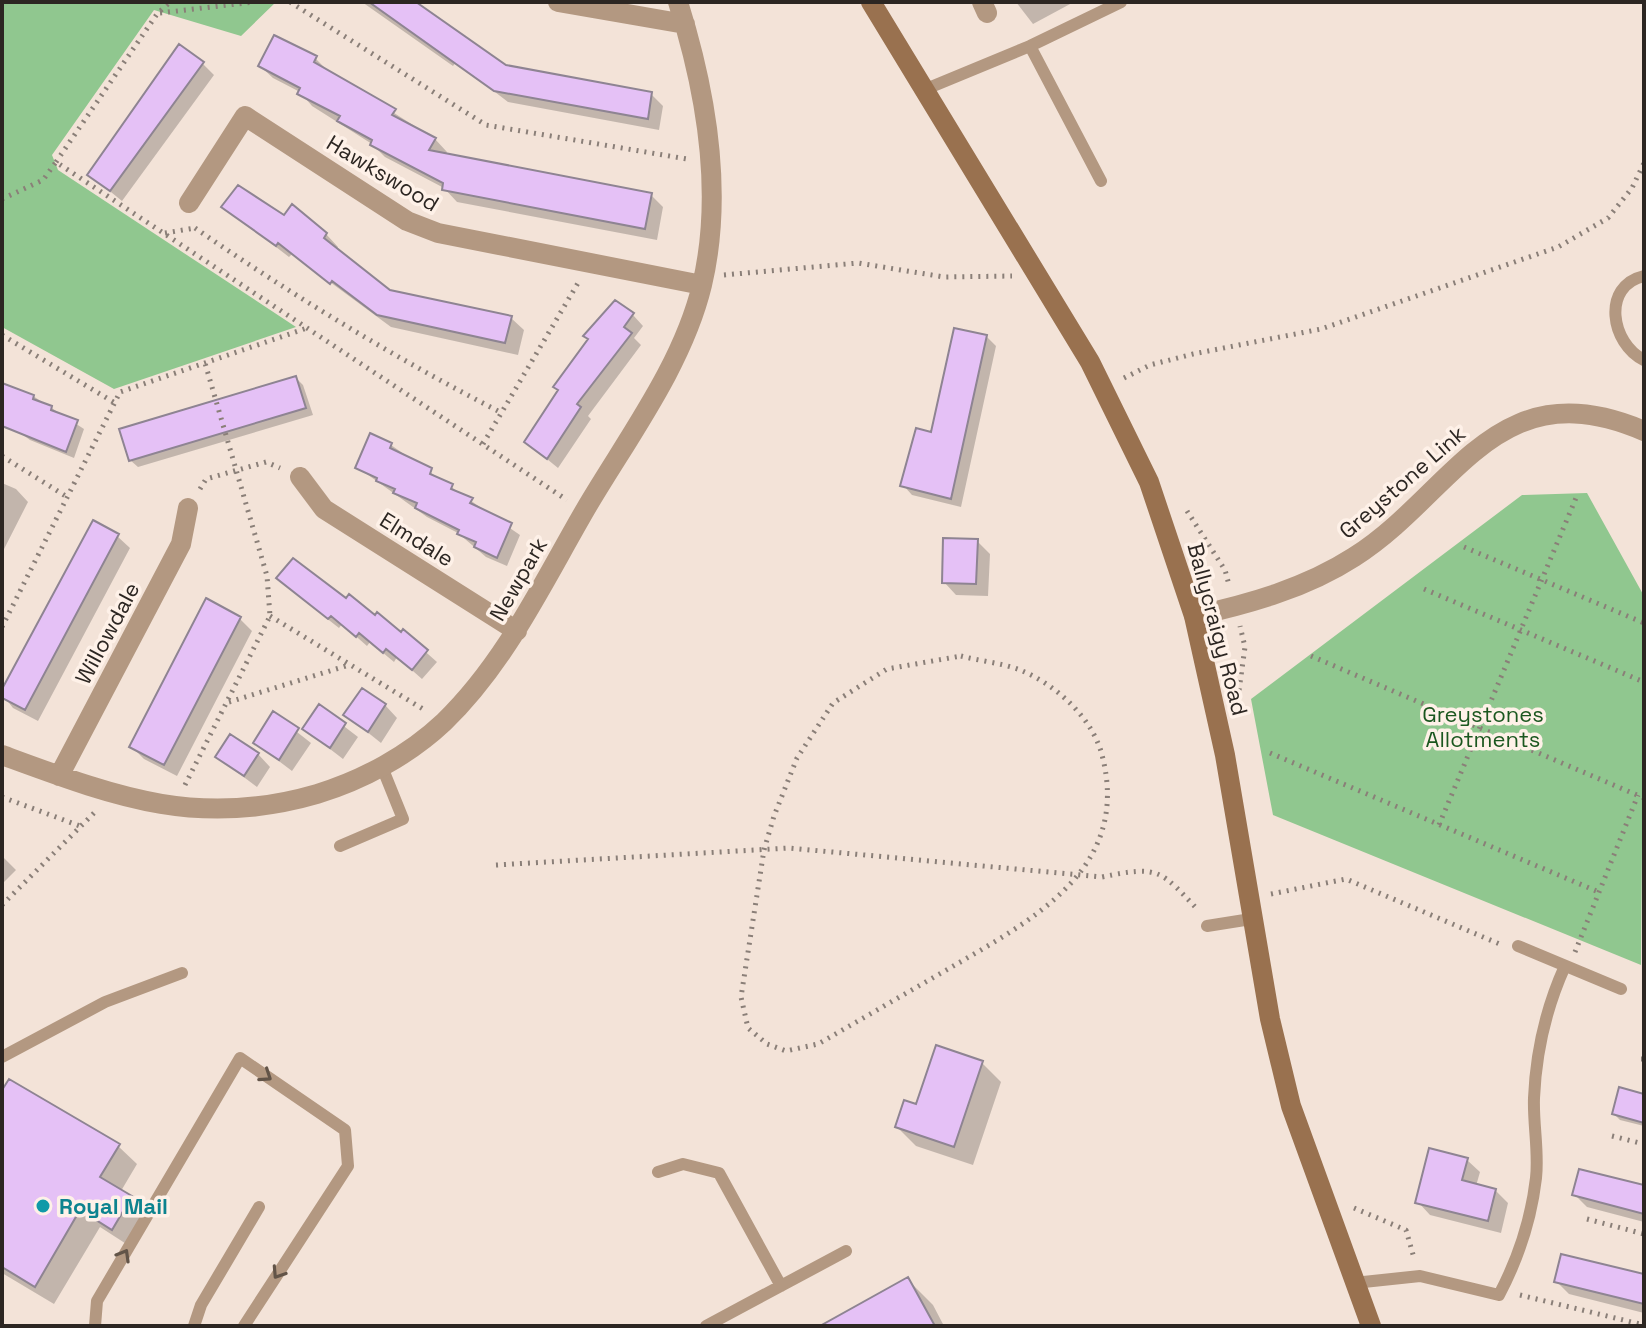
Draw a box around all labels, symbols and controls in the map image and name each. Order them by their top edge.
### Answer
street label: Hawkswood [322,128,444,218]
street label: Greystone Link [1333,419,1471,545]
street label: Elmdale [375,505,459,573]
street label: Newpark [483,532,553,626]
street label: Ballycraigy Road [1181,540,1255,718]
street label: Willowdale [68,577,146,689]
park label: Greystones Allotments [1422,700,1544,753]
one-way arrow [257,1066,271,1081]
place label: Royal Mail [59,1192,168,1220]
marker: Royal Mail [34,1197,52,1215]
one-way arrow [114,1249,130,1264]
one-way arrow [273,1264,288,1279]

